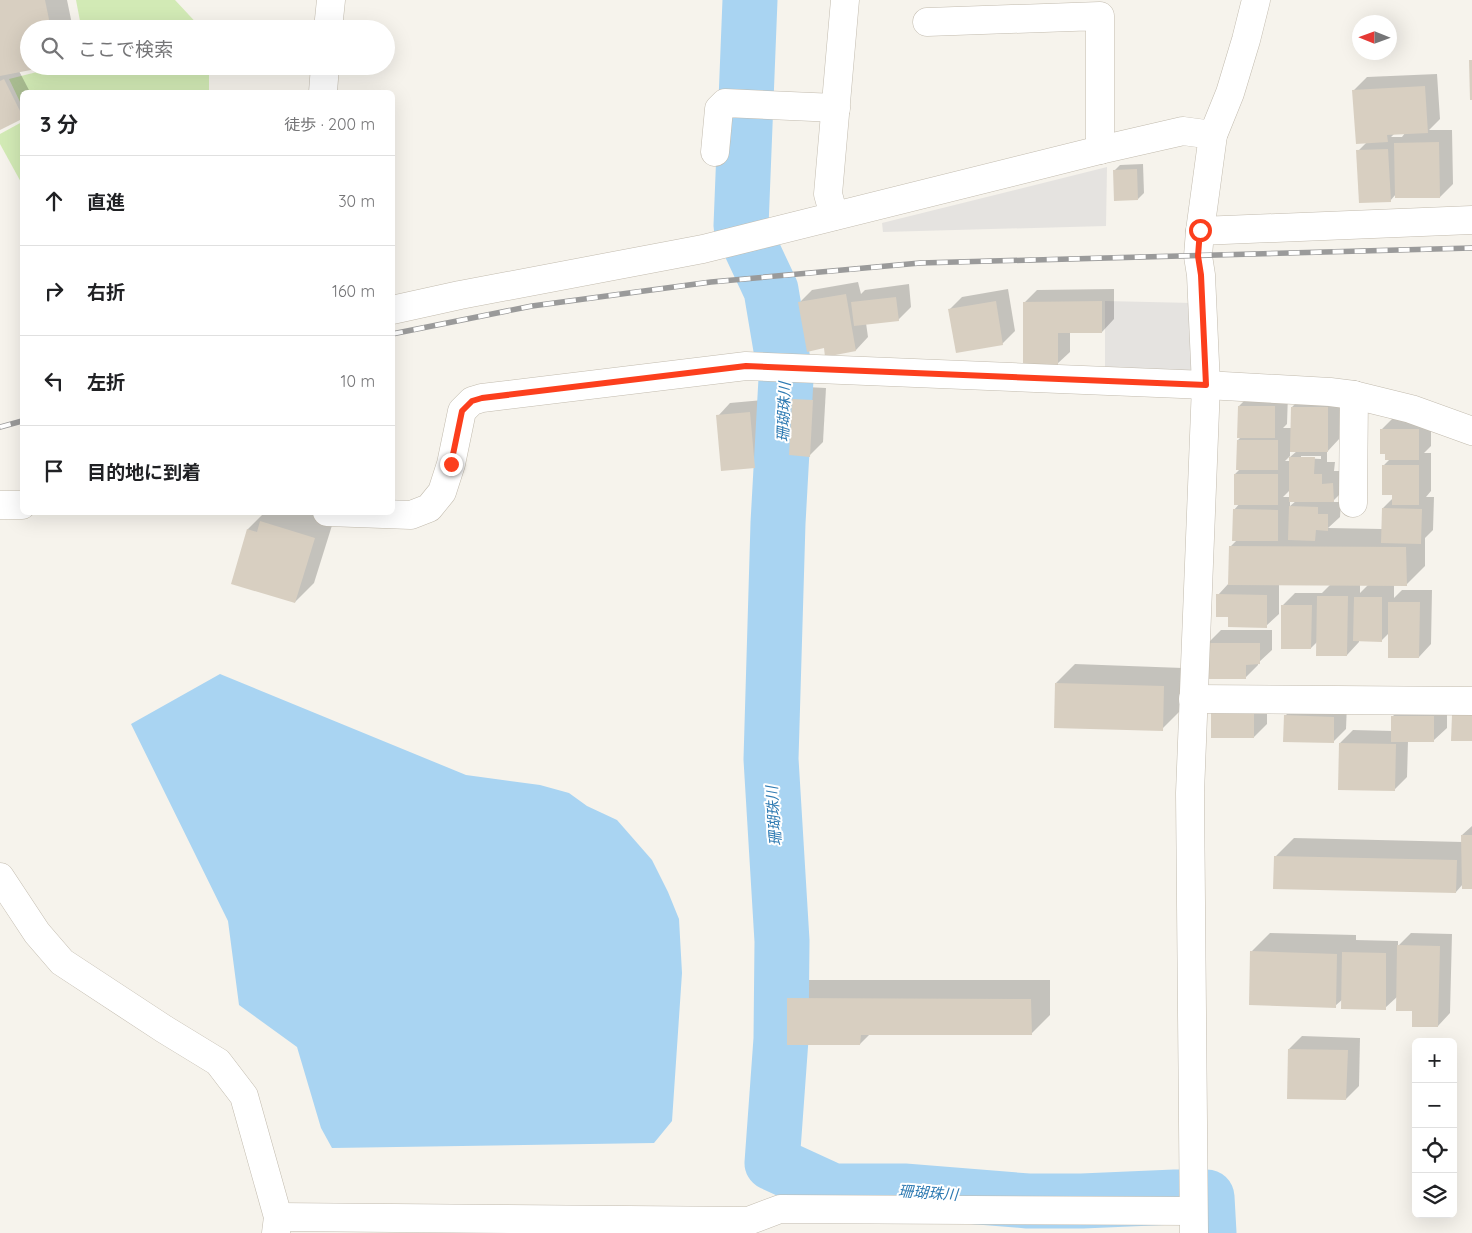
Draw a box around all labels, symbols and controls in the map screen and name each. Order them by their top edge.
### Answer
north arrow [1352,15,1397,60]
search box [20,20,395,75]
icon: search [38,34,66,62]
text: ここで検索 [78,37,173,61]
text: 3 分 [40,111,78,137]
text: 徒歩 · 200 m [284,114,375,134]
icon: ahead [40,187,68,215]
text: 直進 [87,190,125,214]
text: 30 m [338,191,375,211]
route start [1189,219,1212,242]
icon: right [40,277,68,305]
text: 右折 [87,280,125,304]
text: 160 m [332,281,375,301]
icon: left [40,367,68,395]
text: 左折 [87,370,125,394]
text: 10 m [341,371,375,391]
water label: 珊瑚珠川 [773,380,794,442]
route end [440,453,463,476]
icon: arrive [40,457,68,485]
text: 目的地に到着 [87,460,201,484]
water label: 珊瑚珠川 [762,783,785,847]
map controls [1412,1038,1457,1218]
button: + [1412,1038,1457,1083]
button: − [1412,1083,1457,1128]
button: locate [1412,1128,1457,1173]
button: layers [1412,1173,1457,1218]
water label: 珊瑚珠川 [897,1181,961,1204]

